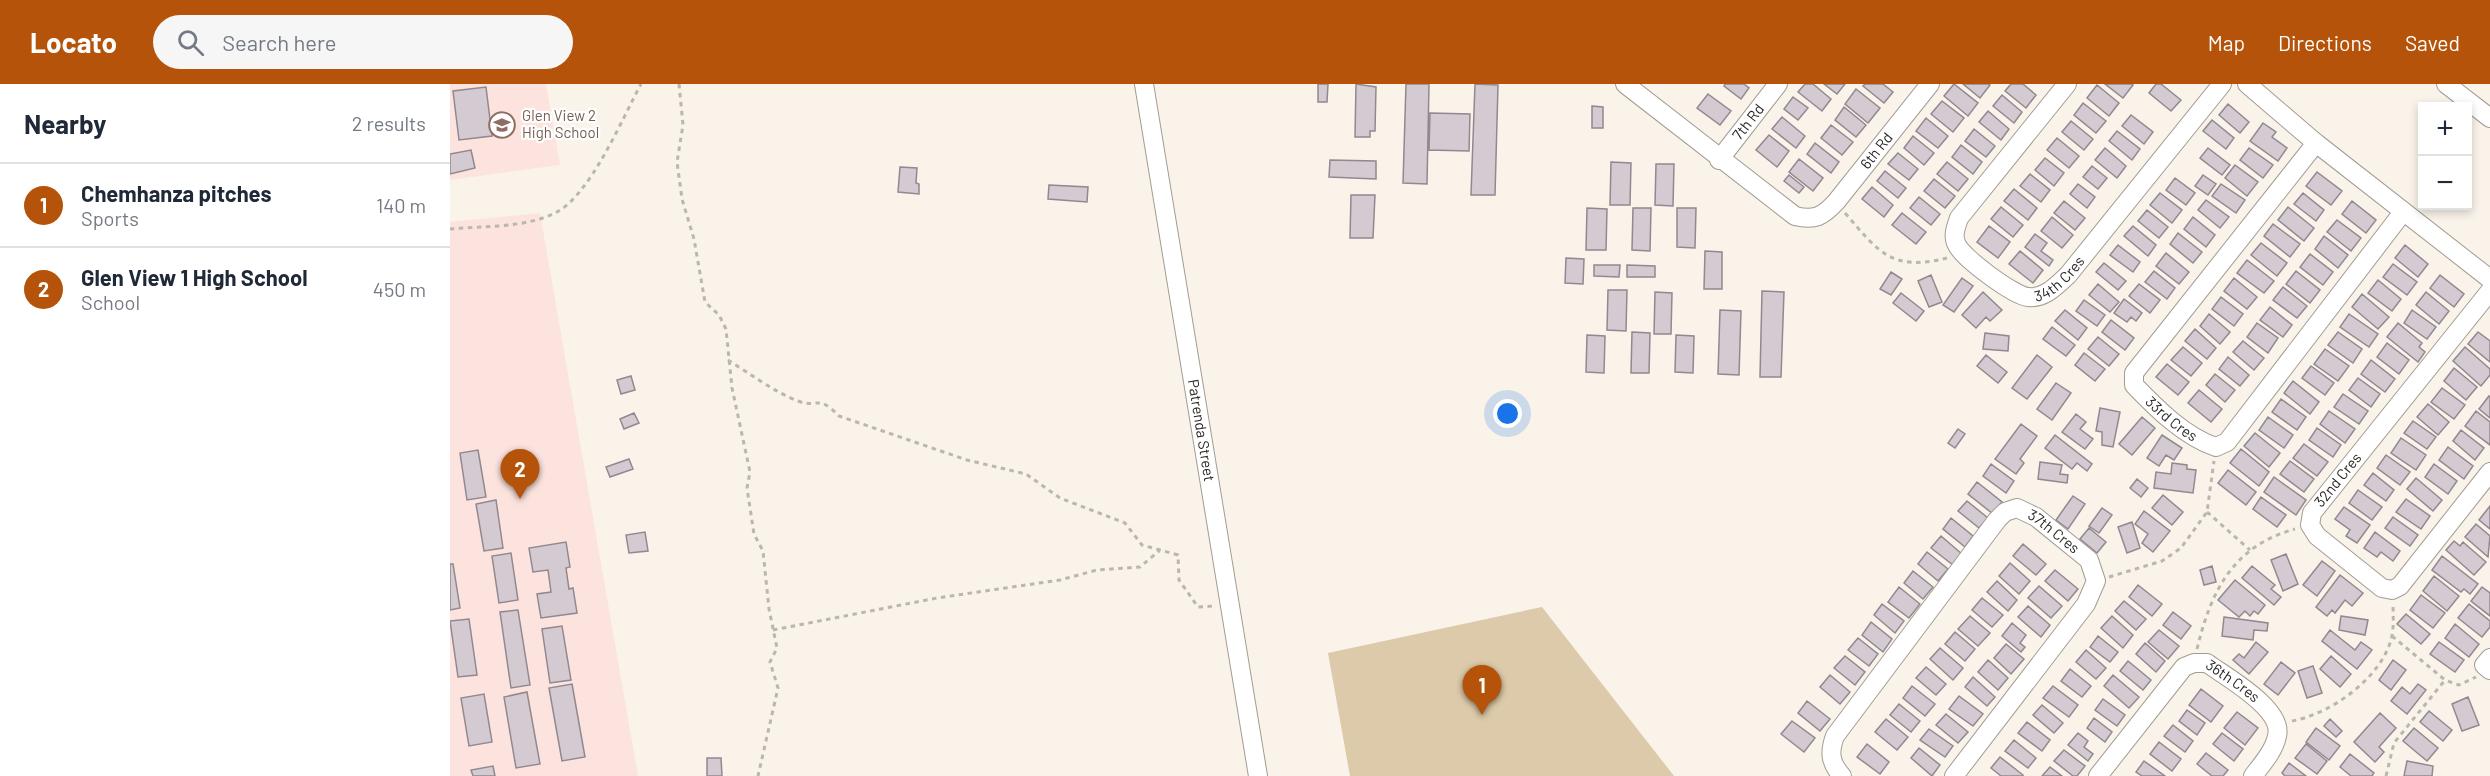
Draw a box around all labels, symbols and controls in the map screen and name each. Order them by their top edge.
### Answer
search box [153,15,573,69]
text: Locato [30,25,117,59]
icon: search [174,26,207,59]
text: Search here [222,29,337,55]
text: Map [2208,30,2245,55]
text: Directions [2278,30,2372,55]
text: Saved [2405,30,2460,55]
street label: 7th Rd [1728,100,1767,143]
map controls [2418,102,2472,210]
button: + [2418,102,2472,156]
place label: Glen View 2 High School [522,106,599,141]
text: Nearby [24,108,106,139]
school or university icon: Glen View 2 High School [487,110,517,140]
text: 2 results [352,111,426,135]
street label: 6th Rd [1856,128,1896,172]
button: − [2418,156,2472,210]
text: Chemhanza pitches [81,180,272,206]
text: 1 [40,193,47,217]
text: 140 m [376,193,426,217]
text: Sports [81,206,139,230]
street label: 34th Cres [2032,252,2088,305]
text: Glen View 1 High School [81,264,308,290]
text: 2 [38,277,49,301]
text: 450 m [373,277,426,301]
text: School [81,290,140,314]
street label: Patrenda Street [1185,378,1219,483]
street label: 33rd Cres [2142,392,2201,445]
your location [1493,399,1522,428]
street label: 32nd Cres [2310,449,2365,510]
pin: 2 [500,450,540,499]
street label: 37th Cres [2025,505,2084,557]
street label: 36th Cres [2203,655,2264,706]
pin: 1 [1462,666,1502,715]

